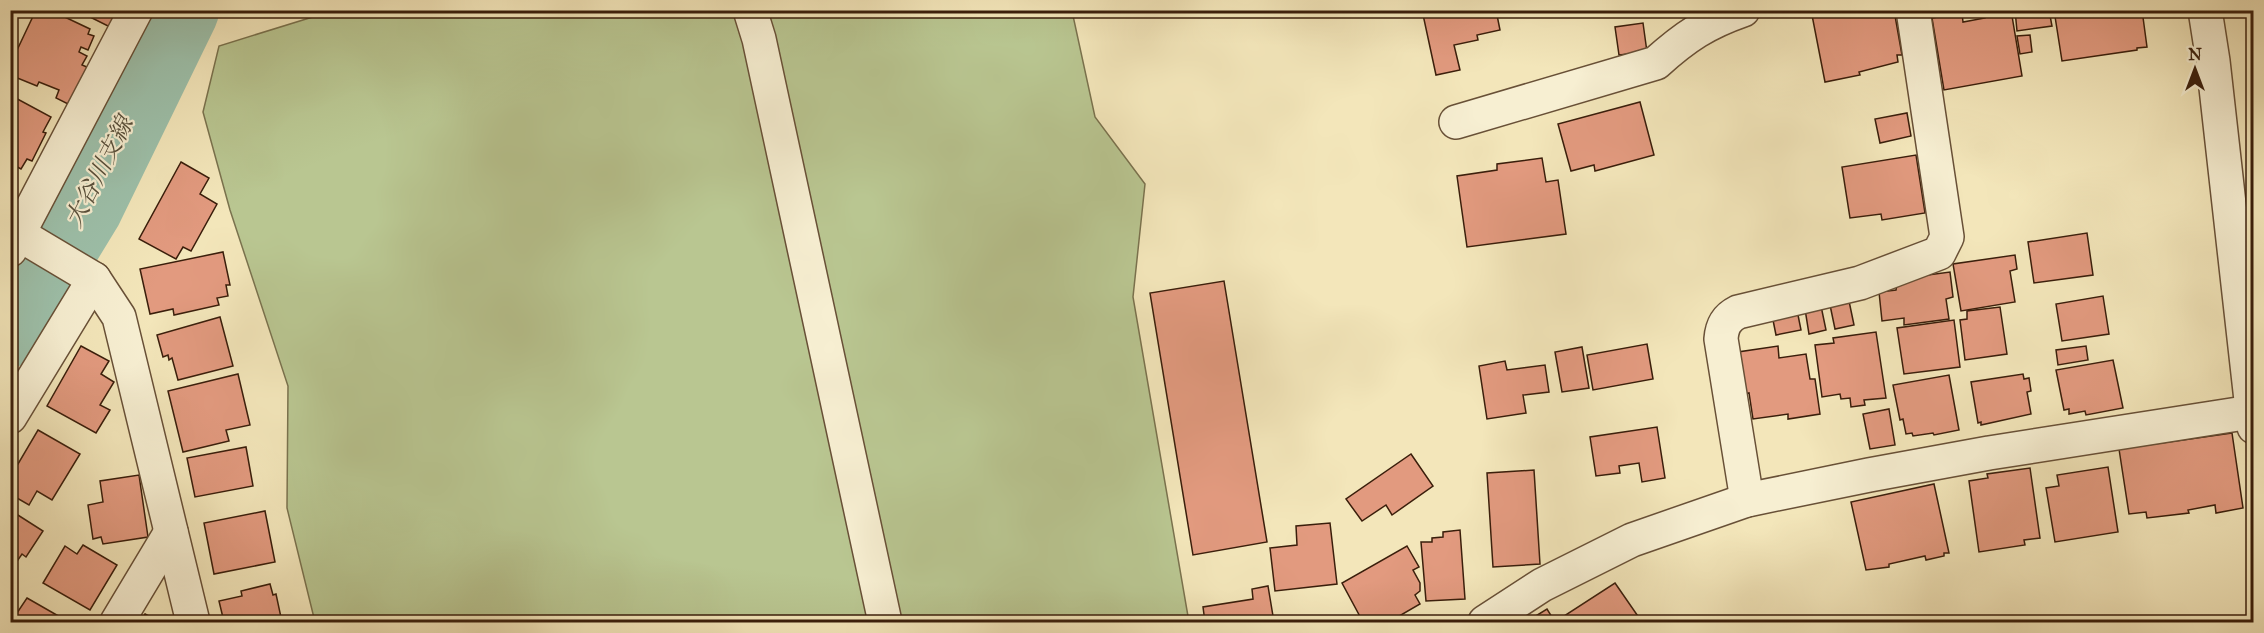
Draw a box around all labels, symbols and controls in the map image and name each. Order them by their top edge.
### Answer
north arrow [2165,39,2225,99]
text: N [2188,45,2202,64]
water label: 大谷川支線 [58,109,141,232]

